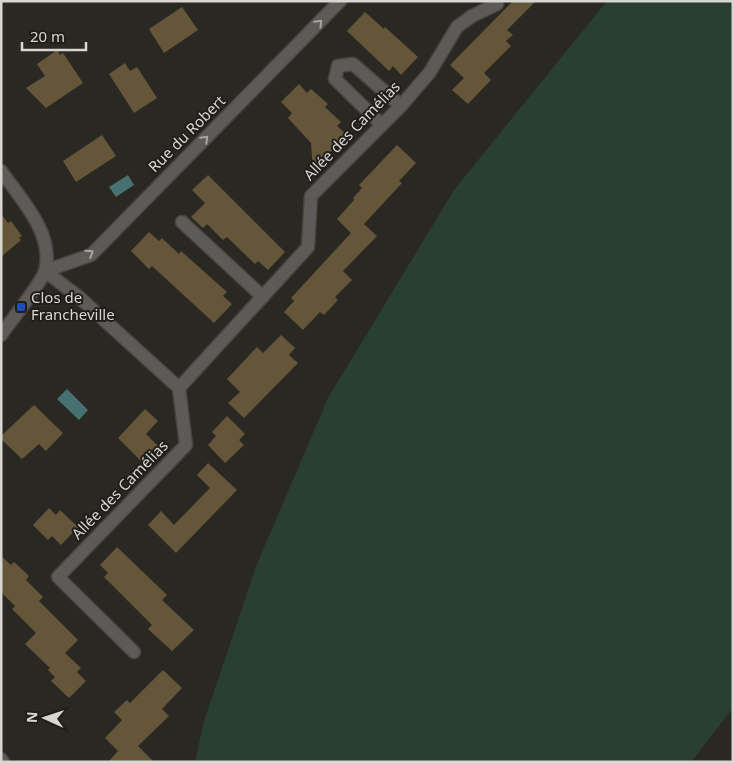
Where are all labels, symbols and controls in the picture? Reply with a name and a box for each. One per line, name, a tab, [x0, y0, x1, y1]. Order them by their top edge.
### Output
scale bar	[22, 20, 86, 52]
one-way arrow	[314, 20, 323, 29]
text: 20 m	[30, 26, 65, 46]
street label: Allée des Camélias	[299, 76, 404, 184]
street label: Rue du Robert	[143, 90, 230, 176]
one-way arrow	[199, 136, 208, 145]
one-way arrow	[85, 250, 94, 260]
place label: Clos de Francheville	[31, 287, 115, 324]
marker: Clos de Francheville	[15, 301, 27, 313]
street label: Allée des Camélias	[67, 435, 172, 543]
north arrow	[20, 693, 70, 743]
text: N	[22, 711, 41, 723]

